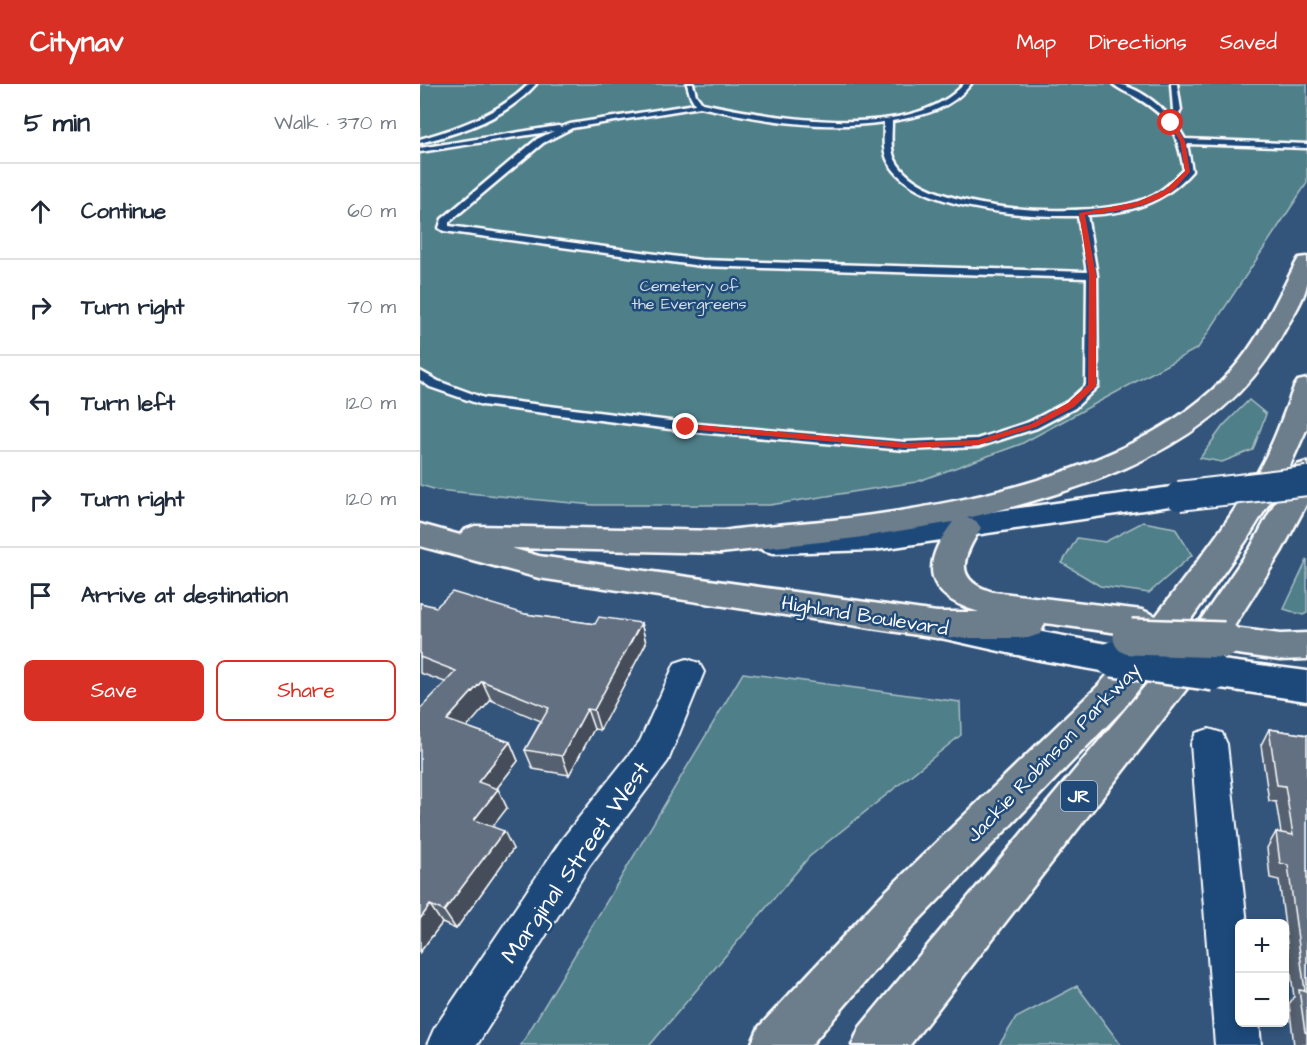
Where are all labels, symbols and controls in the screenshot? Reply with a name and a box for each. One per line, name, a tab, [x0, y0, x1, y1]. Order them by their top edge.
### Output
text: Citynav	[30, 23, 124, 62]
text: Map	[1016, 28, 1056, 57]
text: Directions	[1089, 28, 1187, 57]
text: Saved	[1220, 28, 1277, 57]
text: 5 min	[24, 105, 90, 141]
text: Walk · 370 m	[274, 109, 396, 137]
route start	[1157, 109, 1183, 135]
icon: ahead	[24, 195, 57, 228]
text: Continue	[81, 196, 166, 227]
text: 60 m	[347, 197, 396, 225]
park label: Cemetery of the Evergreens	[631, 275, 747, 316]
icon: right	[24, 291, 57, 324]
text: Turn right	[81, 292, 184, 323]
text: 70 m	[348, 293, 396, 321]
icon: left	[24, 387, 57, 420]
text: Turn left	[81, 388, 175, 419]
text: 120 m	[346, 389, 396, 417]
route end	[672, 413, 698, 439]
icon: right	[24, 483, 57, 516]
text: Turn right	[81, 484, 184, 515]
text: 120 m	[346, 485, 396, 513]
icon: arrive	[24, 579, 57, 612]
text: Arrive at destination	[81, 580, 288, 611]
street label: Highland Boulevard	[779, 589, 950, 644]
street label: Jackie Robinson Parkway	[960, 657, 1148, 850]
button: Save	[24, 660, 204, 721]
button: Share	[216, 660, 396, 721]
street label: Marginal Street West	[493, 754, 660, 971]
road number: JR	[1061, 781, 1097, 811]
map controls	[1235, 919, 1289, 1027]
button: +	[1235, 919, 1289, 973]
button: −	[1235, 973, 1289, 1027]

